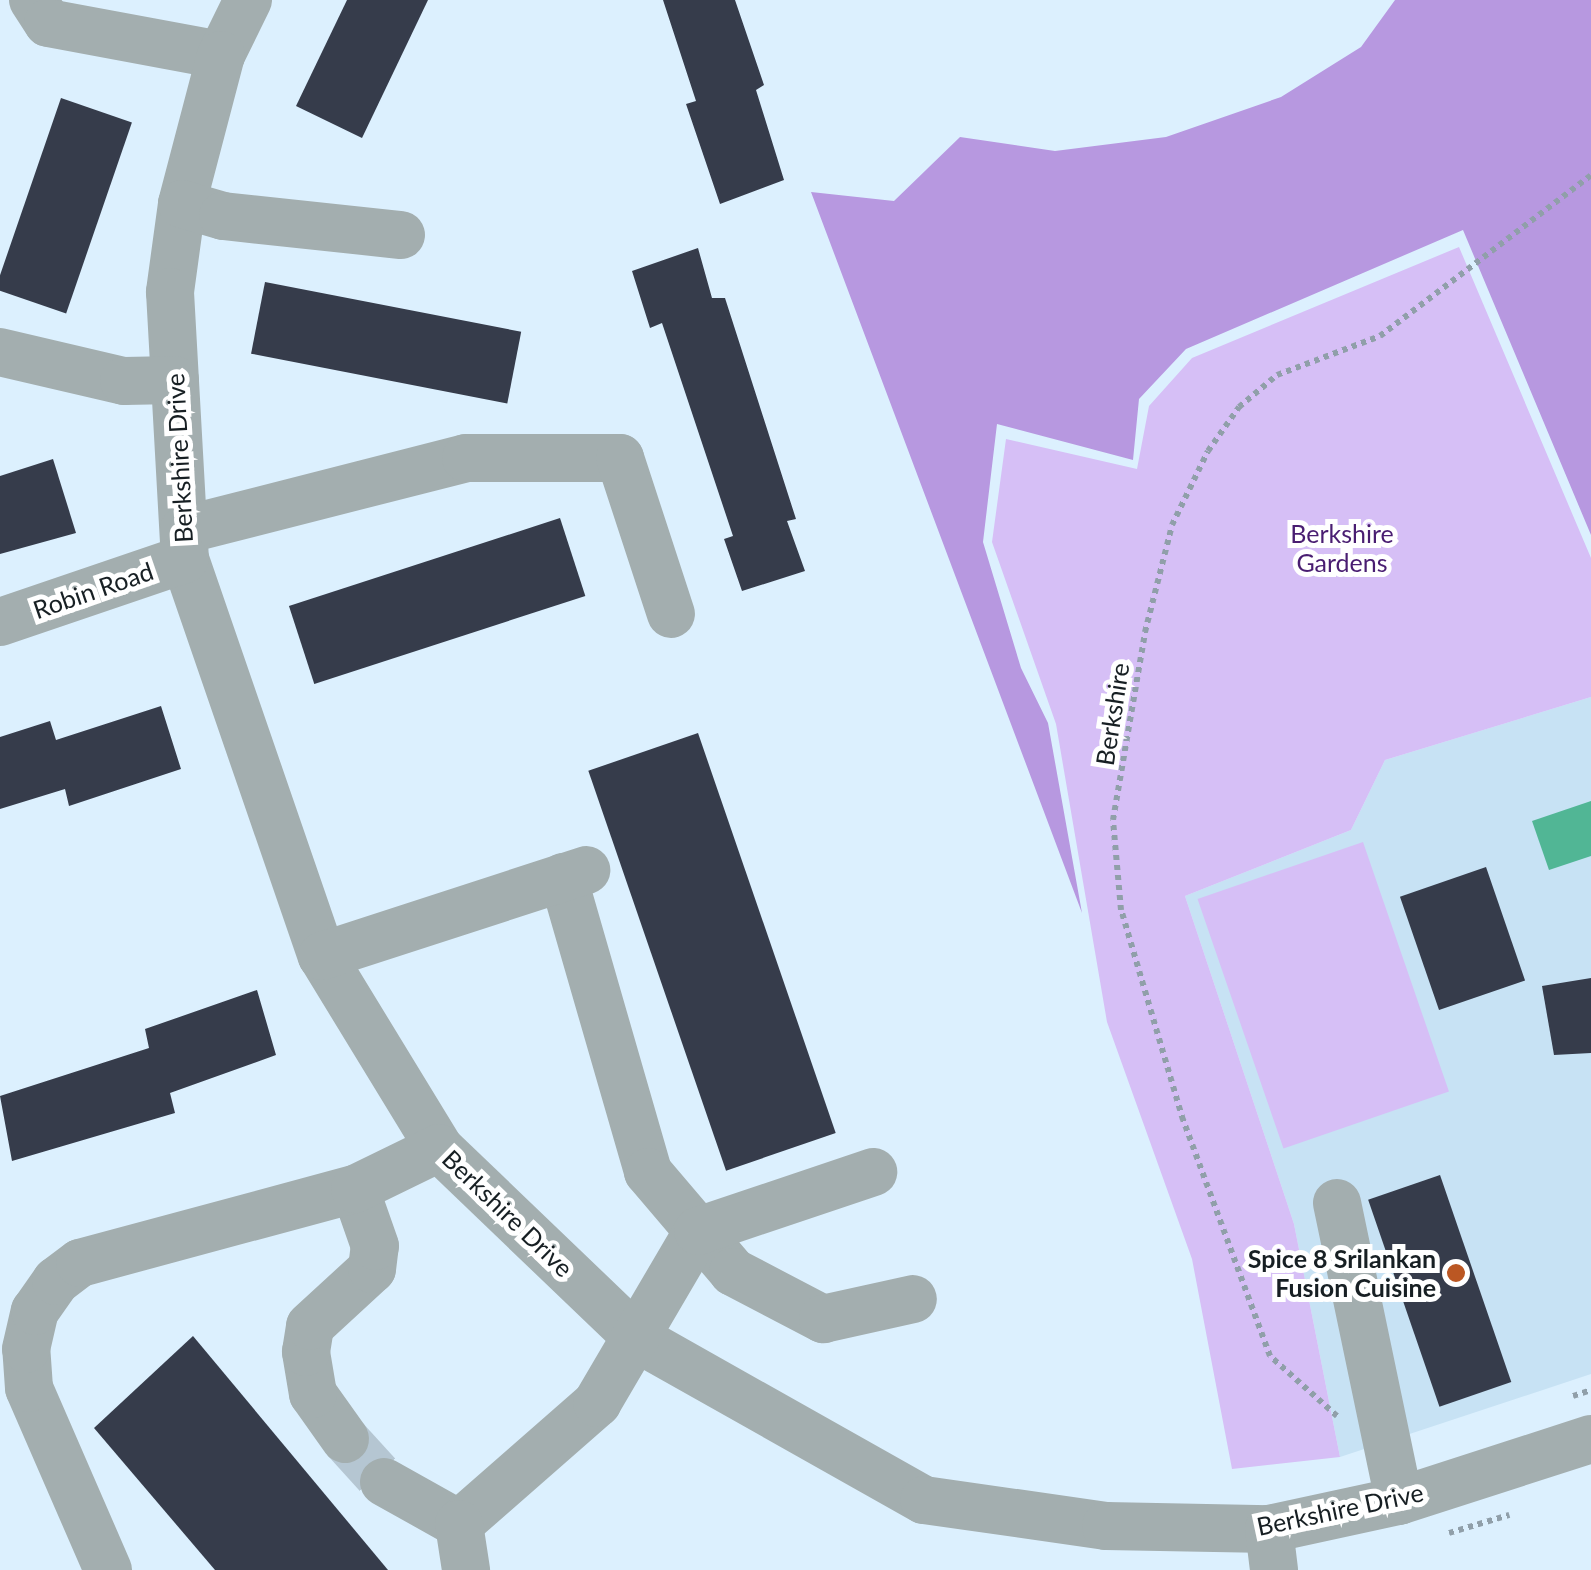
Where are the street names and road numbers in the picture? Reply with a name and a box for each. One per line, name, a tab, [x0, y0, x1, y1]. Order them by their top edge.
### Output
street label: Berkshire Drive	[160, 373, 198, 543]
street label: Robin Road	[29, 555, 157, 625]
street label: Berkshire	[1089, 661, 1135, 767]
street label: Berkshire Drive	[437, 1143, 579, 1283]
street label: Berkshire Drive	[1254, 1477, 1426, 1541]

